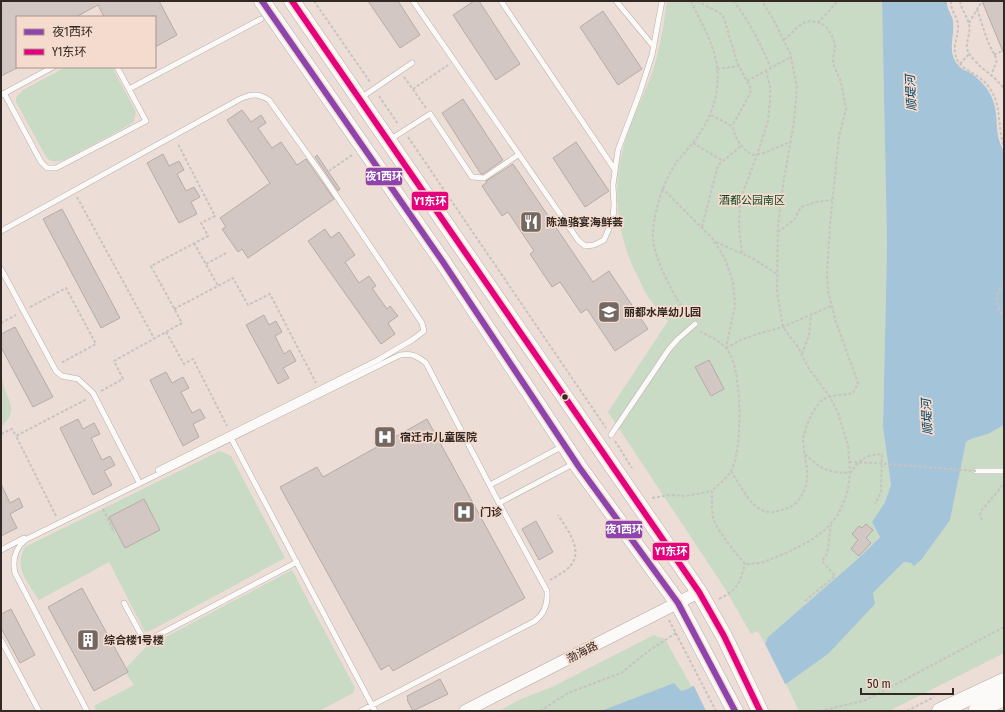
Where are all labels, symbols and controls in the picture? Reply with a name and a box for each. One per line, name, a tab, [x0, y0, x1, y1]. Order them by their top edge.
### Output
legend	[16, 16, 156, 68]
text: 夜1西环	[52, 25, 93, 39]
text: Y1东环	[52, 45, 86, 59]
water label: 顺堤河	[903, 73, 919, 111]
line badge: 夜1西环	[365, 167, 403, 186]
text: 夜1西环	[365, 170, 404, 183]
line badge: Y1东环	[411, 191, 449, 211]
park label: 酒都公园南区	[719, 194, 785, 207]
text: Y1东环	[413, 195, 447, 208]
restaurant icon: 陈渔骆宴海鲜荟	[518, 209, 544, 235]
place label: 陈渔骆宴海鲜荟	[546, 216, 623, 229]
school or university icon: 丽都水岸幼儿园	[596, 299, 622, 325]
place label: 丽都水岸幼儿园	[624, 306, 701, 319]
unlabelled marker	[560, 392, 570, 402]
water label: 顺堤河	[919, 397, 935, 435]
hospital icon: 宿迁市儿童医院	[372, 424, 398, 450]
place label: 宿迁市儿童医院	[400, 431, 477, 444]
hospital icon: 门诊	[451, 499, 477, 525]
place label: 门诊	[480, 506, 503, 519]
line badge: 夜1西环	[605, 520, 643, 539]
text: 夜1西环	[605, 523, 644, 536]
line badge: Y1东环	[652, 542, 690, 561]
text: Y1东环	[654, 545, 688, 558]
building icon: 综合楼1号楼	[75, 627, 101, 653]
place label: 综合楼1号楼	[104, 634, 164, 647]
street label: 渤海路	[565, 639, 600, 666]
scale bar	[861, 670, 953, 696]
text: 50 m	[867, 677, 891, 691]

